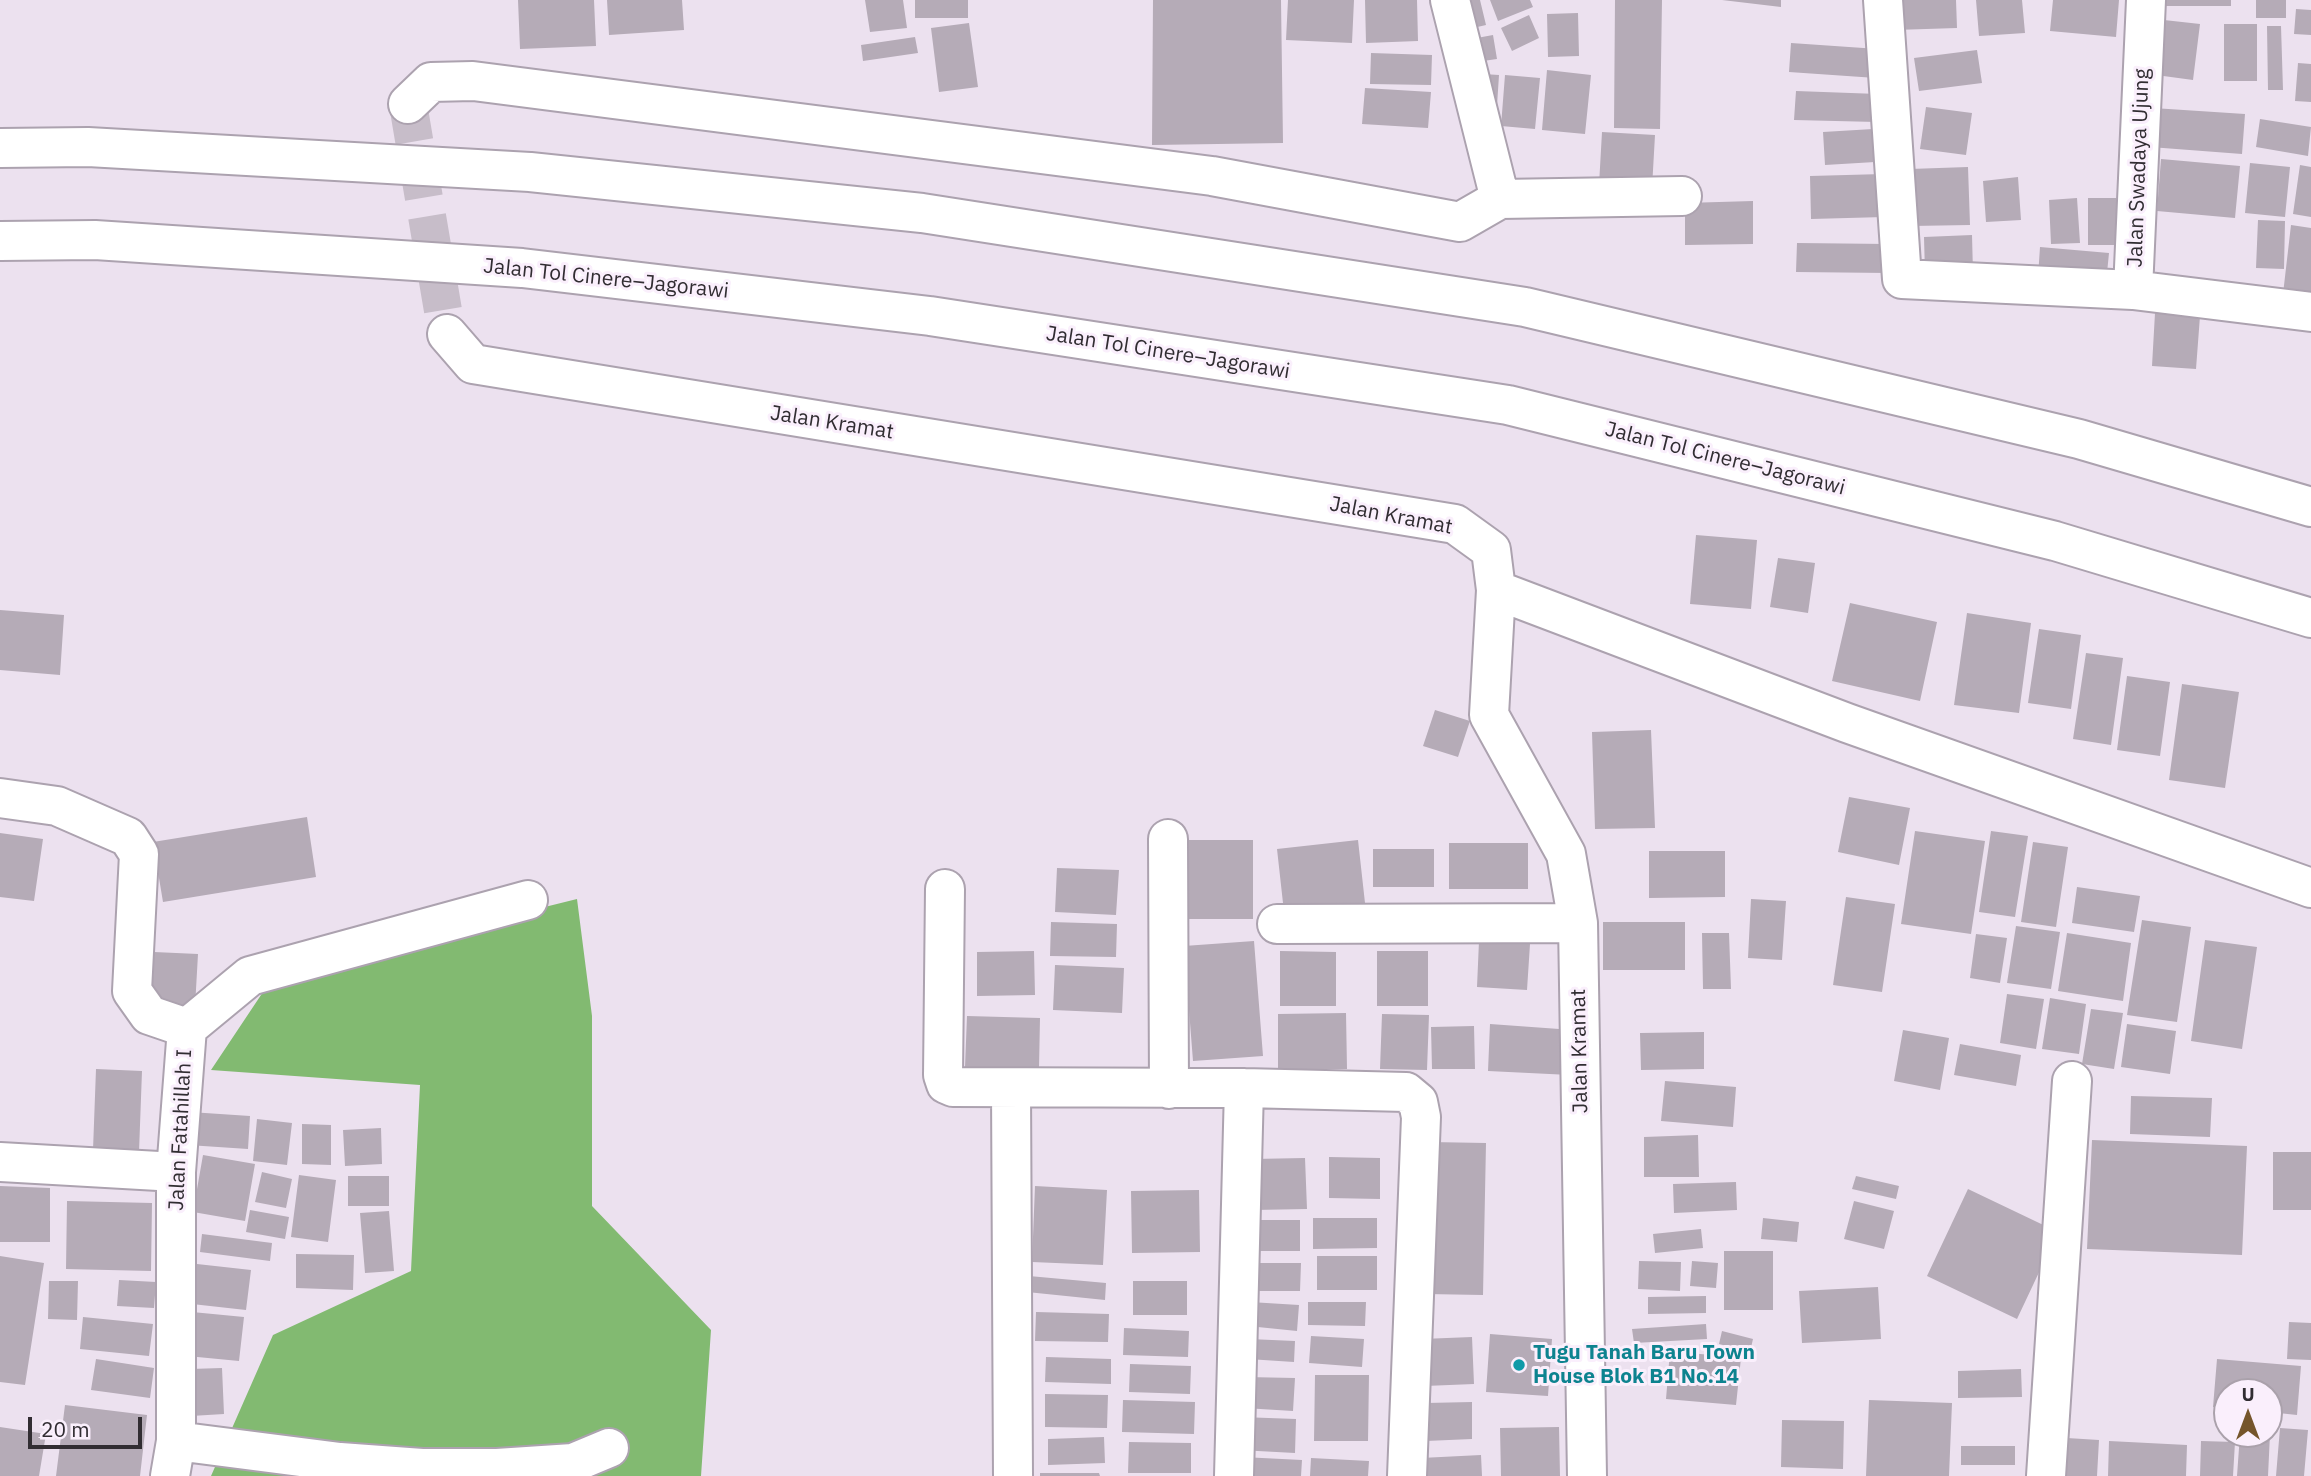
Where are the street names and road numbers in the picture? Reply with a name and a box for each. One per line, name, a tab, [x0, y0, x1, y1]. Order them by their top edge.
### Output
street label: Jalan Swadaya Ujung	[2123, 68, 2155, 268]
street label: Jalan Tol Cinere–Jagorawi	[482, 254, 730, 304]
street label: Jalan Tol Cinere–Jagorawi	[1044, 321, 1292, 385]
street label: Jalan Kramat	[768, 401, 896, 445]
street label: Jalan Tol Cinere–Jagorawi	[1602, 417, 1848, 501]
street label: Jalan Kramat	[1327, 492, 1455, 540]
street label: Jalan Kramat	[1566, 988, 1594, 1114]
street label: Jalan Fatahillah I	[164, 1049, 198, 1211]

